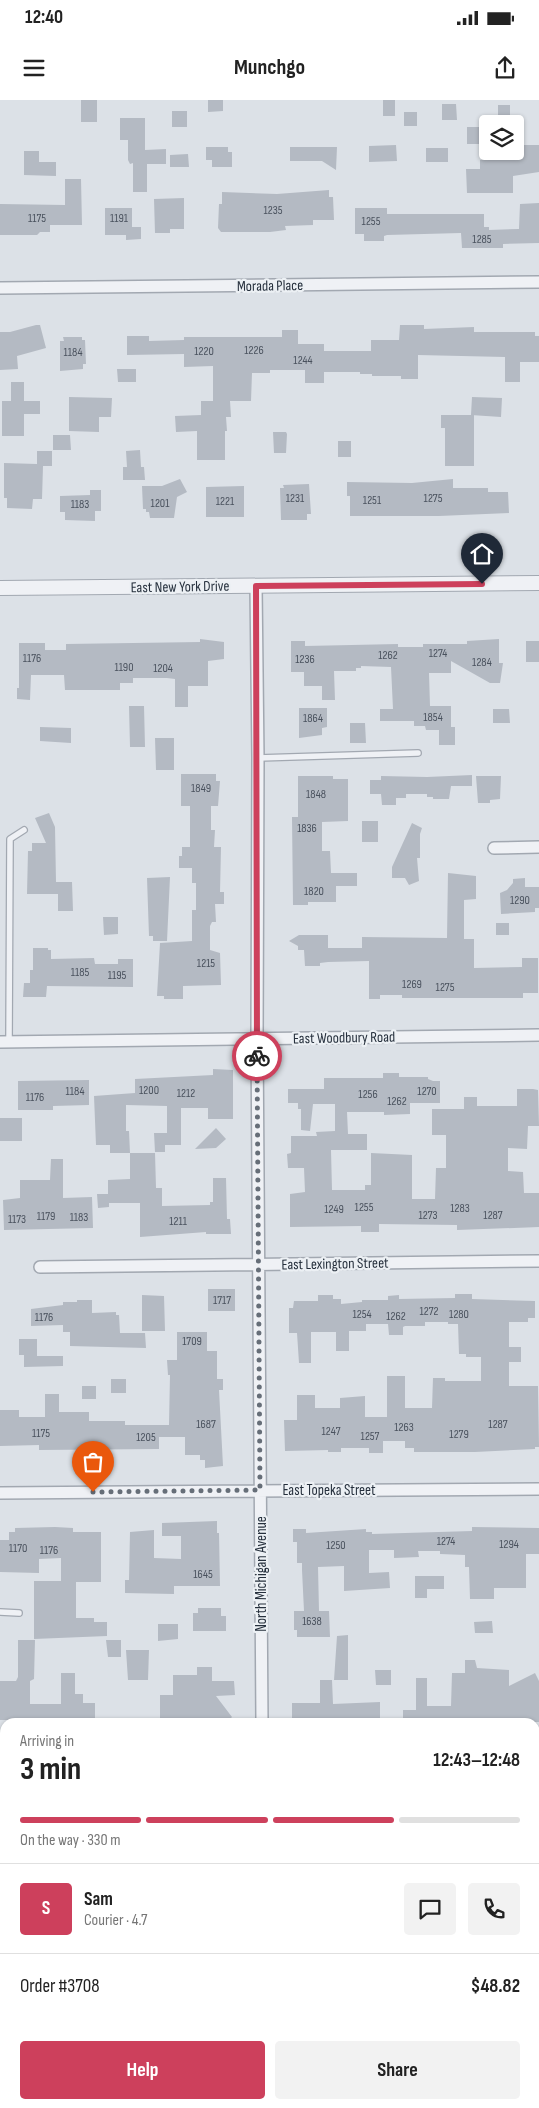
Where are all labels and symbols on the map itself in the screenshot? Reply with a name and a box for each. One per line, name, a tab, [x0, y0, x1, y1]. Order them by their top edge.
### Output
house number: 1235	[263, 203, 283, 218]
house number: 1175	[28, 211, 46, 226]
house number: 1191	[110, 211, 129, 226]
house number: 1255	[362, 214, 381, 229]
house number: 1285	[472, 232, 492, 247]
street label: Morada Place	[237, 276, 303, 296]
house number: 1226	[244, 343, 264, 358]
house number: 1220	[194, 344, 214, 359]
house number: 1184	[64, 345, 82, 360]
house number: 1244	[293, 353, 313, 368]
house number: 1231	[286, 491, 305, 506]
house number: 1275	[424, 491, 443, 506]
house number: 1251	[363, 493, 382, 508]
house number: 1221	[216, 494, 235, 509]
house number: 1201	[151, 496, 170, 511]
house number: 1183	[71, 497, 89, 512]
pin	[461, 533, 503, 584]
street label: East New York Drive	[130, 577, 230, 597]
house number: 1274	[429, 646, 447, 661]
house number: 1262	[378, 648, 398, 663]
house number: 1176	[23, 651, 41, 666]
house number: 1236	[295, 652, 315, 667]
house number: 1284	[472, 655, 492, 670]
house number: 1190	[114, 660, 134, 675]
house number: 1204	[153, 661, 173, 676]
house number: 1854	[423, 710, 443, 725]
house number: 1864	[303, 711, 323, 726]
house number: 1849	[191, 781, 211, 796]
house number: 1848	[306, 787, 326, 802]
house number: 1836	[297, 821, 317, 836]
house number: 1820	[304, 884, 324, 899]
house number: 1290	[510, 893, 530, 908]
house number: 1215	[197, 956, 215, 971]
house number: 1185	[71, 965, 89, 980]
house number: 1195	[108, 968, 126, 983]
house number: 1269	[402, 977, 422, 992]
house number: 1275	[436, 980, 455, 995]
street label: East Woodbury Road	[293, 1028, 395, 1048]
courier	[232, 1031, 282, 1081]
house number: 1200	[139, 1083, 159, 1098]
house number: 1184	[66, 1084, 84, 1099]
house number: 1270	[417, 1084, 437, 1099]
house number: 1212	[177, 1086, 195, 1101]
house number: 1256	[358, 1087, 378, 1102]
house number: 1176	[26, 1090, 44, 1105]
house number: 1262	[387, 1094, 407, 1109]
house number: 1255	[355, 1200, 374, 1215]
house number: 1283	[450, 1201, 470, 1216]
house number: 1249	[324, 1202, 344, 1217]
house number: 1273	[418, 1208, 438, 1223]
house number: 1287	[483, 1208, 503, 1223]
house number: 1179	[37, 1209, 55, 1224]
house number: 1183	[70, 1210, 88, 1225]
house number: 1173	[8, 1212, 26, 1227]
house number: 1211	[169, 1214, 188, 1229]
street label: East Lexington Street	[281, 1254, 389, 1274]
house number: 1717	[213, 1293, 231, 1308]
house number: 1272	[419, 1304, 439, 1319]
house number: 1254	[352, 1307, 372, 1322]
house number: 1280	[449, 1307, 469, 1322]
house number: 1262	[386, 1309, 406, 1324]
house number: 1176	[35, 1310, 53, 1325]
house number: 1709	[182, 1334, 202, 1349]
house number: 1687	[196, 1417, 216, 1432]
house number: 1287	[488, 1417, 508, 1432]
house number: 1263	[394, 1420, 414, 1435]
house number: 1247	[322, 1424, 341, 1439]
house number: 1175	[32, 1426, 50, 1441]
house number: 1279	[449, 1427, 469, 1442]
house number: 1257	[361, 1429, 380, 1444]
house number: 1205	[136, 1430, 156, 1445]
pin	[72, 1441, 114, 1492]
street label: East Topeka Street	[282, 1481, 376, 1500]
street label: North Michigan Avenue	[252, 1516, 271, 1632]
house number: 1274	[437, 1534, 455, 1549]
house number: 1294	[499, 1537, 519, 1552]
house number: 1250	[326, 1538, 346, 1553]
house number: 1170	[9, 1541, 27, 1556]
house number: 1176	[40, 1543, 58, 1558]
house number: 1645	[193, 1567, 213, 1582]
house number: 1638	[302, 1614, 322, 1629]

